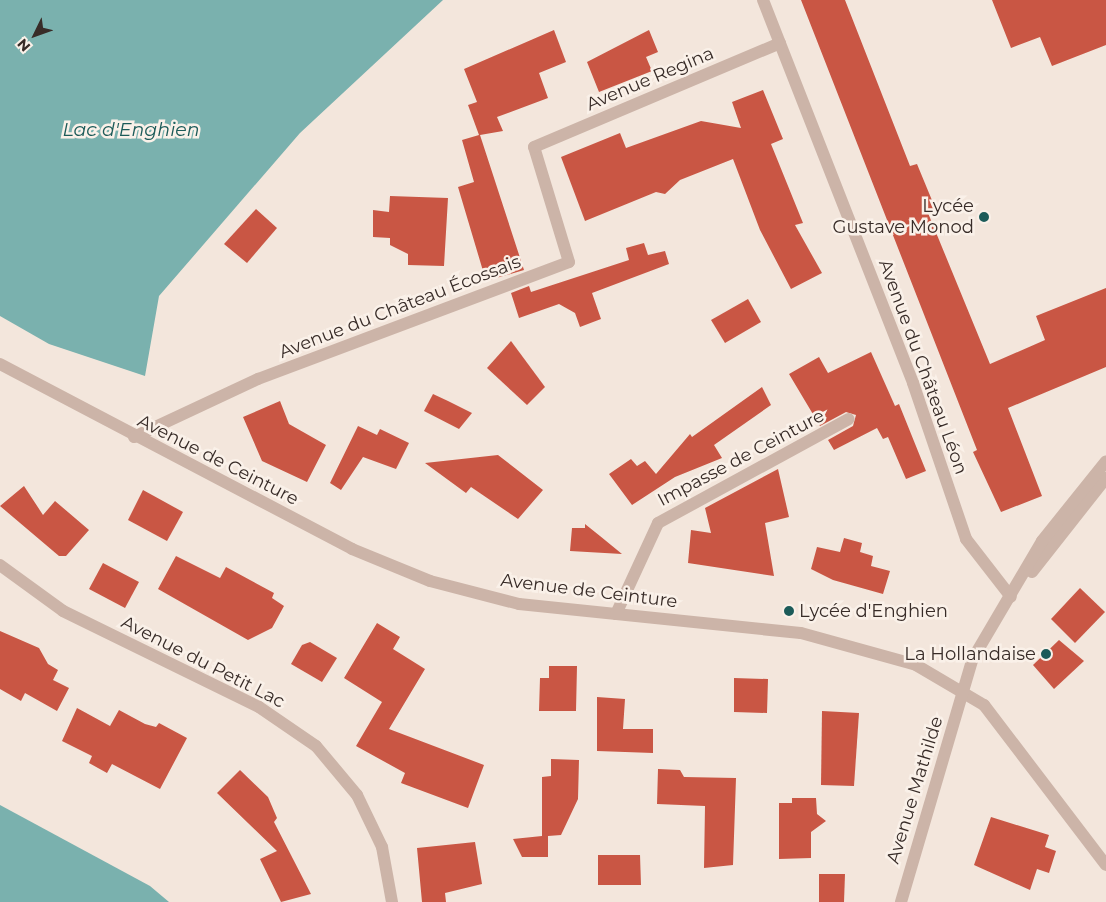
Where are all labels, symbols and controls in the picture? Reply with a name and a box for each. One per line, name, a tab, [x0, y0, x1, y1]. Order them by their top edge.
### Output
north arrow	[10, 10, 60, 60]
text: N	[13, 35, 34, 55]
street label: Avenue Regina	[583, 42, 717, 116]
water label: Lac d'Enghien	[62, 119, 200, 141]
place label: Lycée Gustave Monod	[833, 196, 974, 238]
marker: Lycée Gustave Monod	[978, 211, 990, 223]
street label: Avenue du Château Écossais	[276, 251, 524, 363]
street label: Avenue du Château Léon	[874, 257, 972, 477]
street label: Impasse de Ceinture	[654, 405, 828, 511]
street label: Avenue de Ceinture	[134, 410, 302, 510]
street label: Avenue de Ceinture	[499, 569, 679, 613]
place label: Lycée d'Enghien	[799, 600, 948, 622]
marker: Lycée d'Enghien	[783, 605, 795, 617]
street label: Avenue du Petit Lac	[118, 611, 288, 713]
place label: La Hollandaise	[904, 643, 1036, 665]
marker: La Hollandaise	[1040, 648, 1052, 660]
street label: Avenue Mathilde	[882, 714, 948, 866]

